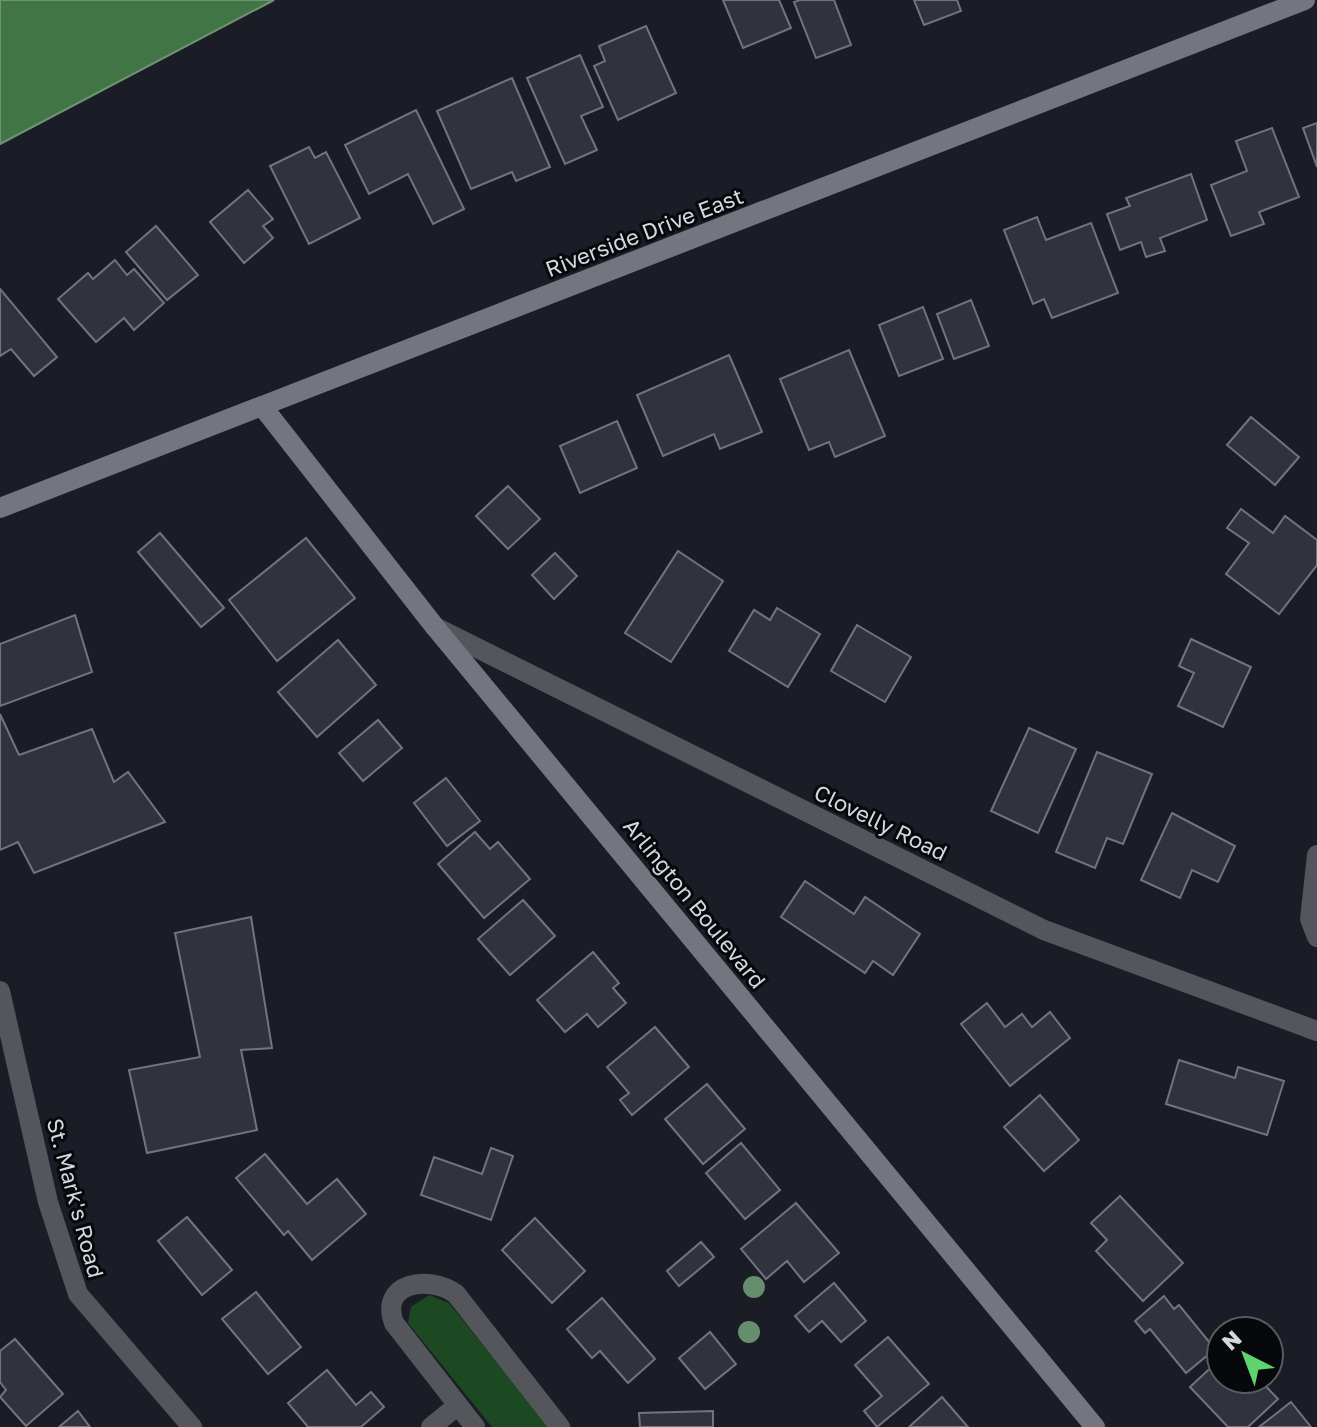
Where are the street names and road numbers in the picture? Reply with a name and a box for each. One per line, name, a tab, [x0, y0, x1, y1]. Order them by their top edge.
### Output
street label: Riverside Drive East	[541, 182, 747, 282]
street label: Clovelly Road	[810, 778, 952, 866]
street label: Arlington Boulevard	[618, 813, 772, 993]
street label: St. Mark's Road	[42, 1115, 110, 1281]

